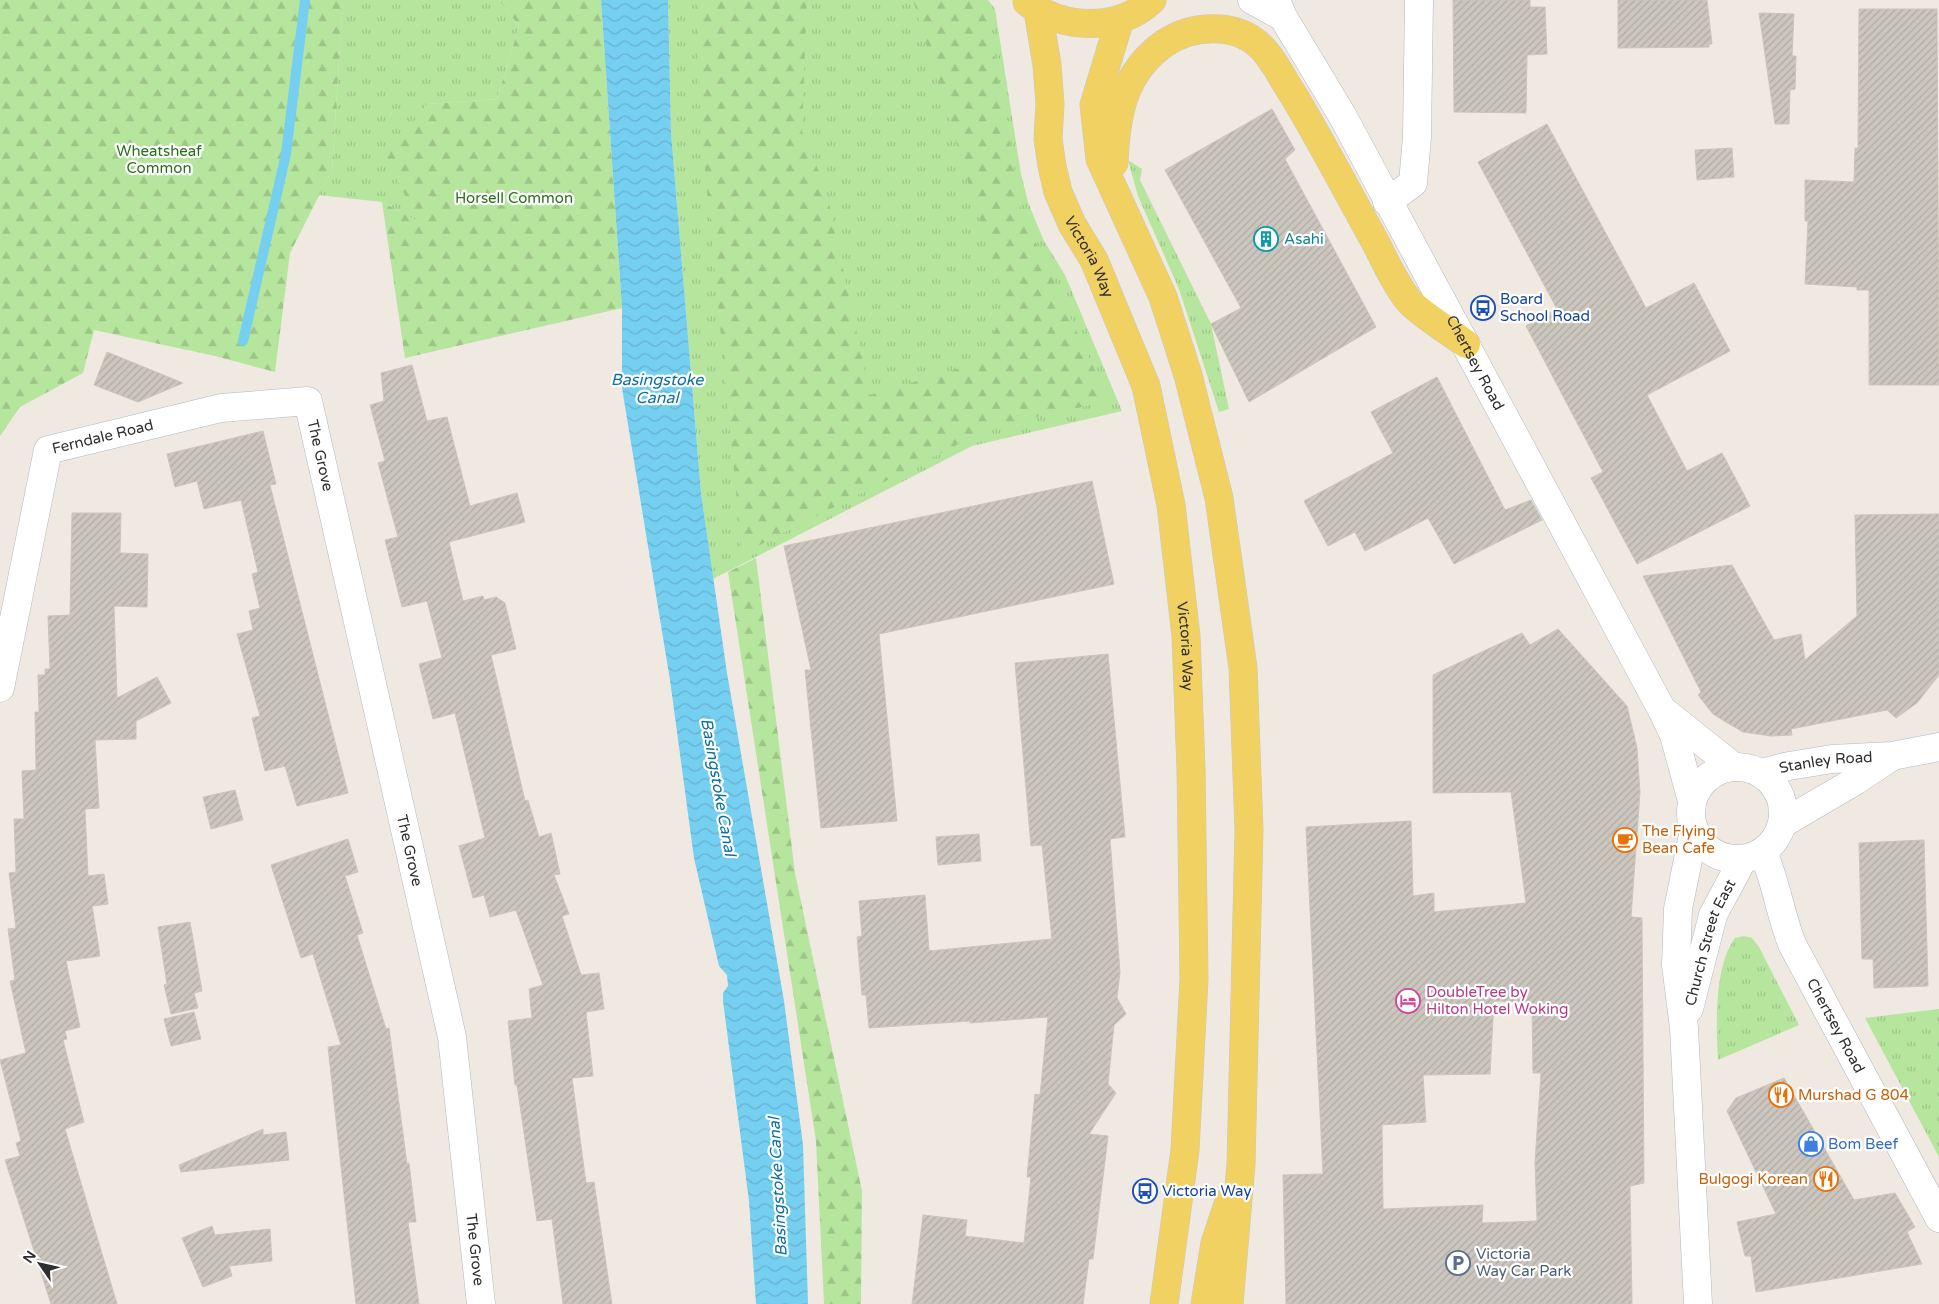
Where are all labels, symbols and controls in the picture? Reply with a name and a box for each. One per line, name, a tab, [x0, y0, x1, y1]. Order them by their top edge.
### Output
park label: Wheatsheaf Common	[116, 142, 202, 177]
park label: Horsell Common	[455, 189, 573, 207]
street label: Victoria Way	[1061, 213, 1117, 300]
building icon: Asahi	[1253, 226, 1279, 252]
place label: Asahi	[1284, 230, 1324, 248]
place label: Board School Road	[1500, 290, 1590, 325]
bus stop icon: Board School Road	[1470, 295, 1496, 321]
street label: Chertsey Road	[1442, 312, 1508, 413]
water label: Basingstoke Canal	[611, 370, 704, 408]
street label: Ferndale Road	[50, 416, 155, 458]
street label: The Grove	[304, 418, 337, 493]
street label: Victoria Way	[1173, 601, 1197, 691]
water label: Basingstoke Canal	[696, 717, 740, 860]
street label: Stanley Road	[1777, 748, 1873, 777]
street label: The Grove	[393, 813, 427, 888]
place label: The Flying Bean Cafe	[1642, 822, 1716, 857]
cafe icon: The Flying Bean Cafe	[1612, 827, 1638, 853]
street label: Church Street East	[1681, 876, 1740, 1008]
street label: Chertsey Road	[1803, 975, 1868, 1076]
place label: DoubleTree by Hilton Hotel Woking	[1426, 983, 1568, 1018]
hotel icon: DoubleTree by Hilton Hotel Woking	[1395, 988, 1421, 1014]
restaurant icon: Murshad G 804	[1768, 1082, 1794, 1108]
place label: Murshad G 804	[1798, 1086, 1909, 1104]
water label: Basingstoke Canal	[764, 1115, 792, 1257]
shop icon: Bom Beef	[1798, 1131, 1824, 1157]
place label: Bom Beef	[1828, 1135, 1898, 1153]
restaurant icon: Bulgogi Korean	[1813, 1166, 1839, 1192]
place label: Bulgogi Korean	[1698, 1170, 1808, 1188]
bus stop icon: Victoria Way	[1132, 1178, 1158, 1204]
place label: Victoria Way	[1162, 1182, 1251, 1200]
street label: The Grove	[462, 1212, 488, 1287]
north arrow	[15, 1239, 65, 1289]
place label: Victoria Way Car Park	[1476, 1245, 1571, 1280]
text: N	[19, 1248, 40, 1266]
parking icon: Victoria Way Car Park	[1445, 1250, 1471, 1276]

